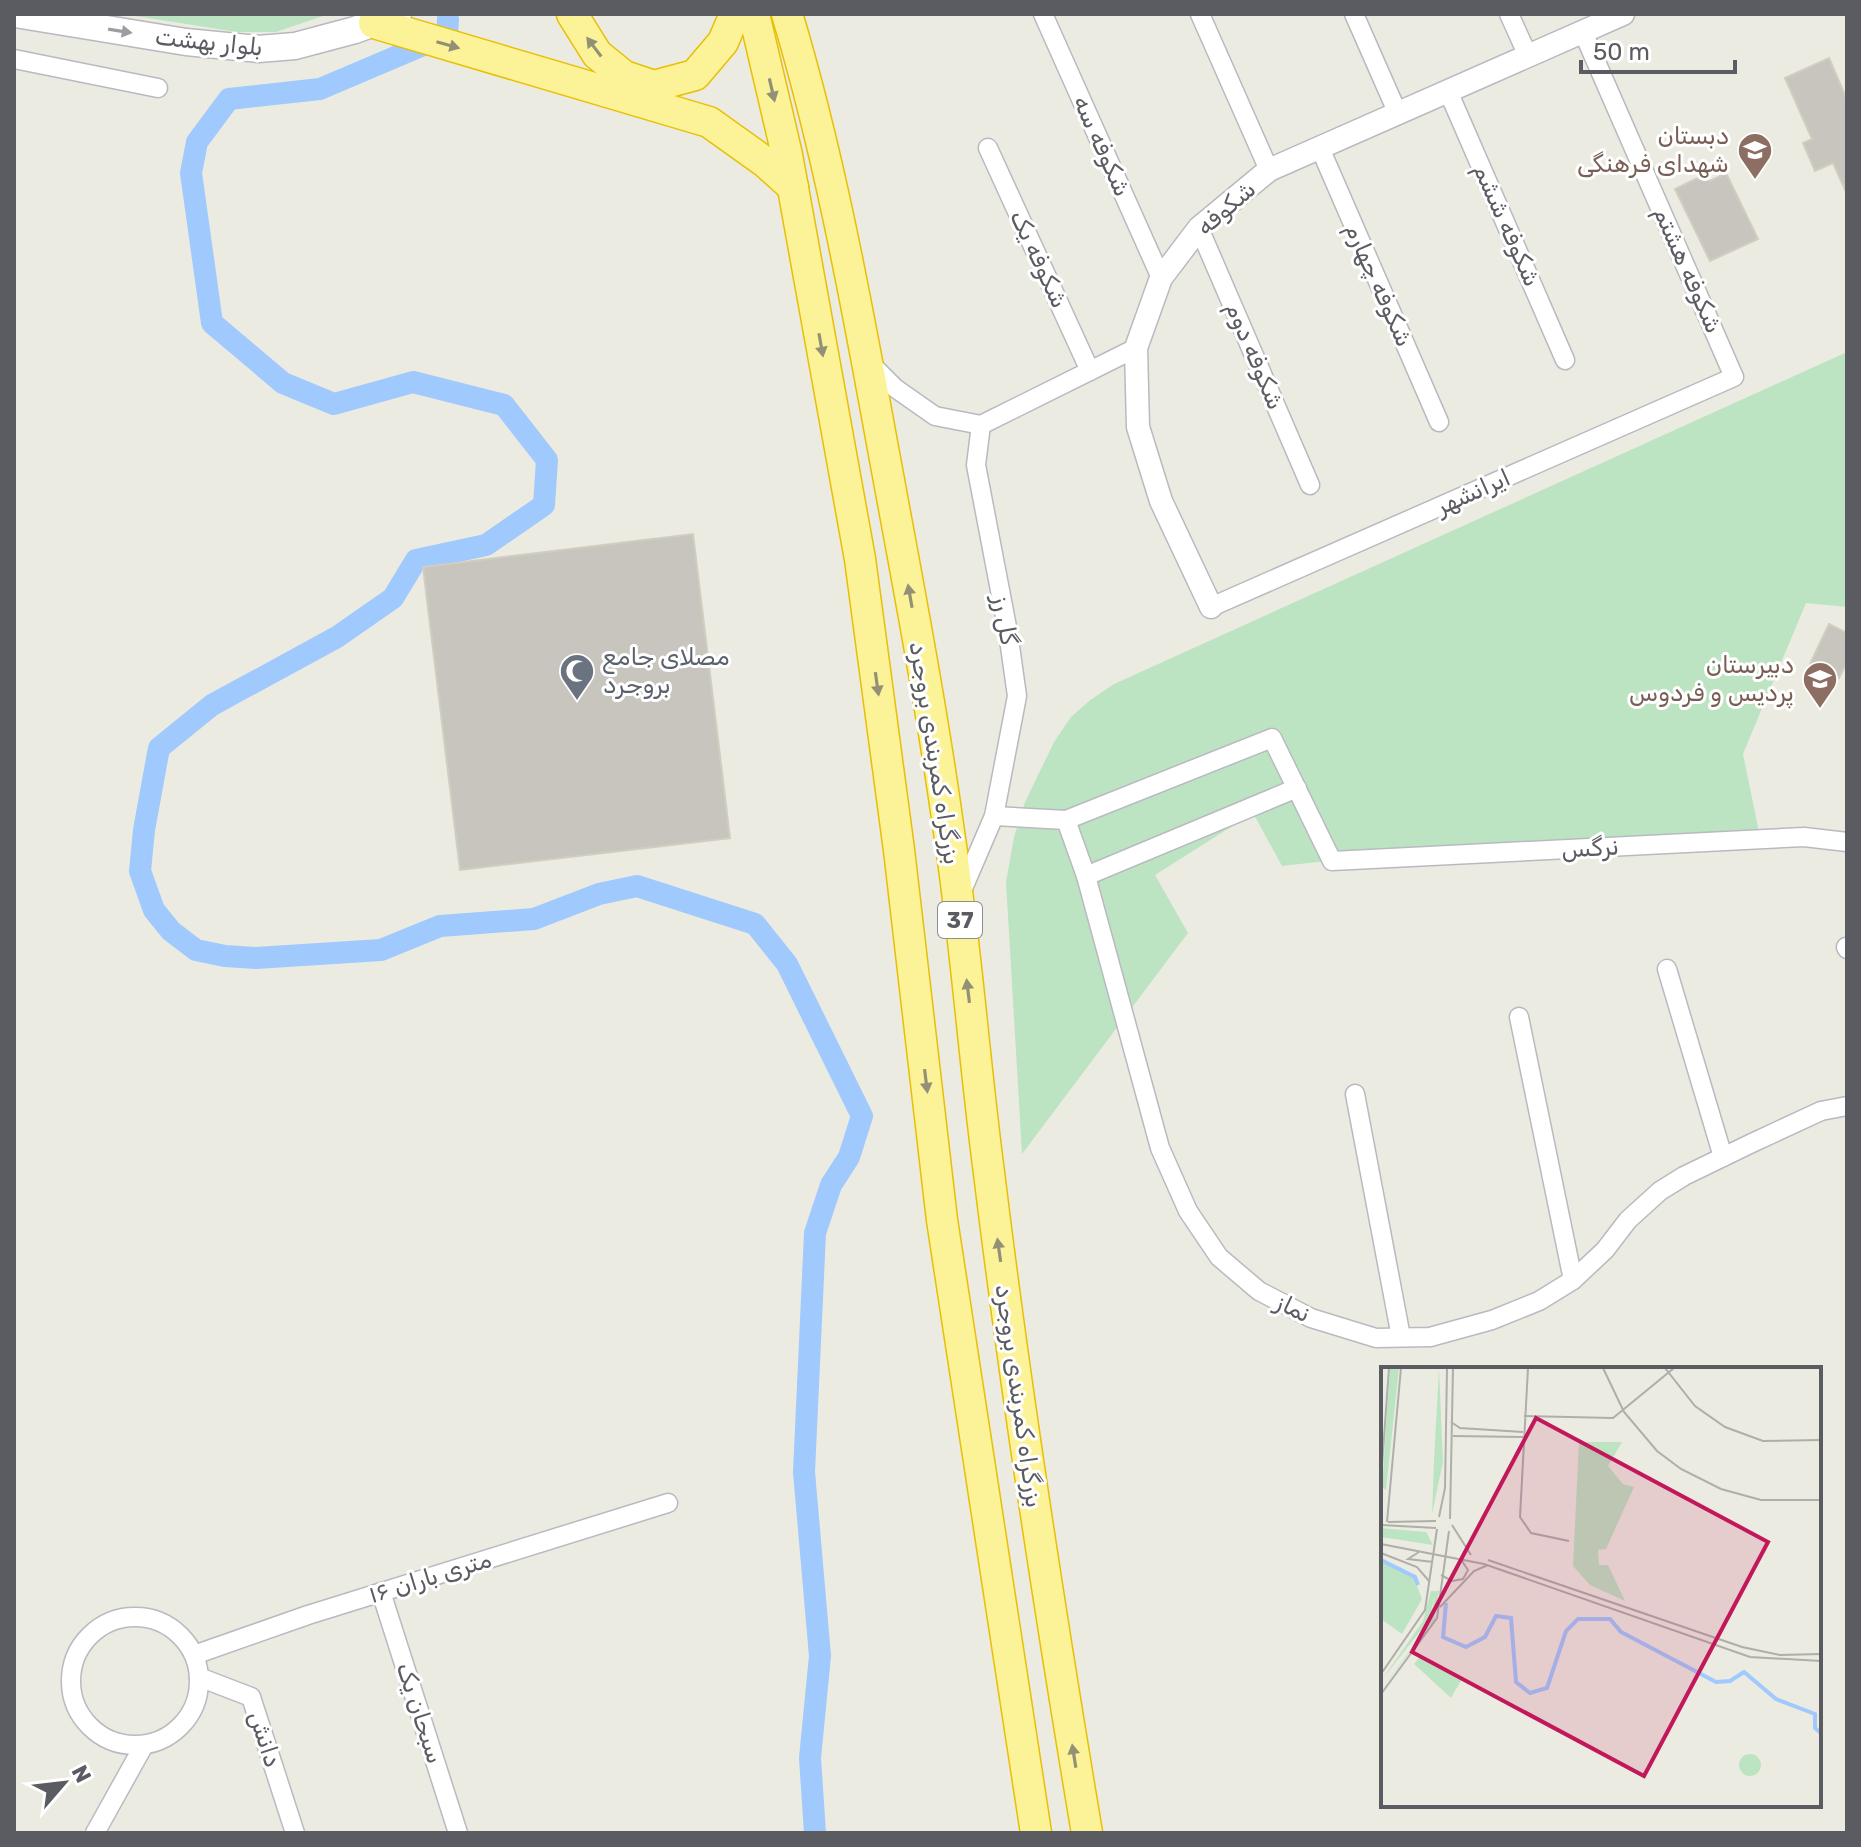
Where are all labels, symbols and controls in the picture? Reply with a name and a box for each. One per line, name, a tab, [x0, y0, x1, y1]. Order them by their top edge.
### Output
street label: بلوار بهشت	[154, 22, 264, 62]
scale bar	[1581, 24, 1735, 74]
one-way arrow	[108, 26, 133, 38]
one-way arrow	[586, 37, 602, 57]
text: 50 m	[1593, 38, 1650, 66]
one-way arrow	[437, 39, 461, 52]
one-way arrow	[766, 77, 779, 102]
street label: شکوفه سه	[1067, 91, 1137, 201]
place label: دبستان شهدای فرهنگی	[1577, 122, 1729, 178]
school or university icon: دبستان شهدای فرهنگی	[1736, 131, 1774, 181]
street label: شکوفه ششم	[1467, 159, 1546, 291]
street label: شکوفه	[1191, 175, 1261, 241]
street label: شکوفه هشتم	[1647, 203, 1728, 338]
street label: شکوفه یک	[1004, 206, 1074, 312]
street label: شکوفه چهارم	[1338, 219, 1419, 352]
street label: شکوفه دوم	[1218, 298, 1290, 415]
one-way arrow	[816, 333, 828, 358]
street label: ایرانشهر	[1430, 463, 1515, 522]
one-way arrow	[903, 583, 915, 608]
street label: گل رز	[987, 591, 1023, 647]
street label: بزرگراه کمربندی بروجرد	[904, 640, 966, 866]
place label: مصلای جامع بروجرد	[603, 643, 730, 699]
place label: دبیرستان پردیس و فردوس	[1629, 651, 1794, 709]
mosque icon: مصلای جامع بروجرد	[558, 652, 596, 702]
school or university icon: دبیرستان پردیس و فردوس	[1801, 660, 1839, 710]
one-way arrow	[871, 672, 884, 697]
street label: نرگس	[1561, 833, 1619, 863]
road number: 37	[938, 902, 982, 938]
one-way arrow	[961, 979, 974, 1004]
one-way arrow	[919, 1069, 932, 1094]
one-way arrow	[992, 1237, 1005, 1262]
street label: بزرگراه کمربندی بروجرد	[989, 1282, 1049, 1510]
street label: نماز	[1269, 1287, 1315, 1328]
inset map	[1381, 1367, 1821, 1807]
street label: ۱۶ متری باران	[365, 1545, 495, 1609]
street label: سبحان یک	[391, 1659, 449, 1767]
street label: دانش	[243, 1707, 287, 1771]
north arrow	[24, 1743, 104, 1823]
one-way arrow	[1067, 1743, 1080, 1768]
text: N	[66, 1761, 97, 1787]

